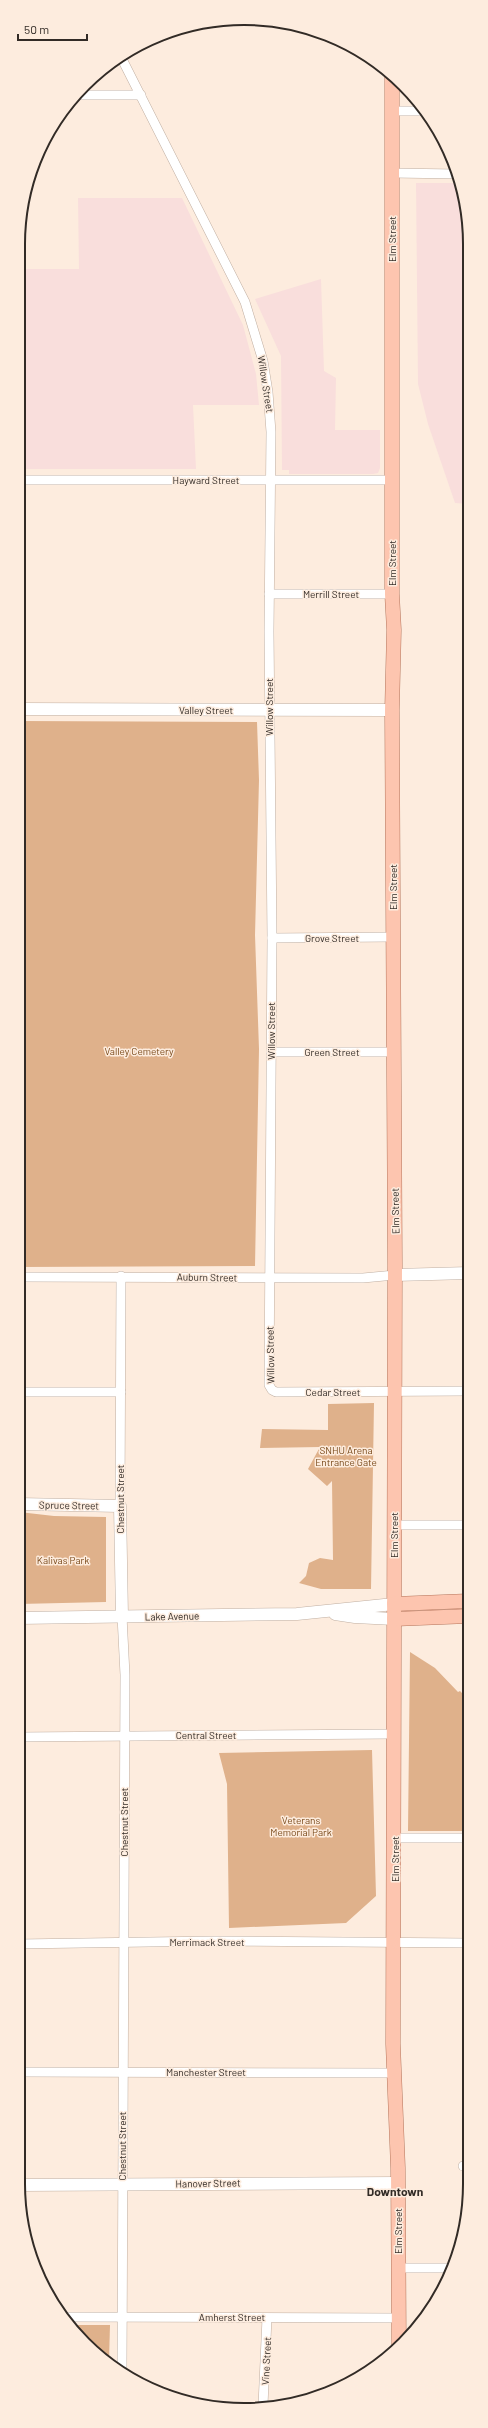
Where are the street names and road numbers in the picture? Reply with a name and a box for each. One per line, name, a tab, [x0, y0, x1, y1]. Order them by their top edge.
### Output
street label: Elm Street	[386, 216, 398, 262]
street label: Willow Street	[256, 355, 276, 414]
street label: Hayward Street	[173, 474, 240, 486]
street label: Elm Street	[386, 540, 398, 586]
street label: Merrill Street	[303, 588, 359, 600]
street label: Willow Street	[263, 678, 275, 736]
street label: Valley Street	[179, 704, 233, 716]
street label: Elm Street	[387, 864, 399, 910]
street label: Grove Street	[305, 932, 359, 944]
street label: Willow Street	[265, 1002, 277, 1060]
street label: Green Street	[304, 1046, 360, 1058]
street label: Elm Street	[389, 1188, 401, 1234]
street label: Auburn Street	[177, 1270, 238, 1284]
street label: Willow Street	[263, 1326, 277, 1384]
street label: Cedar Street	[306, 1386, 361, 1398]
street label: Chestnut Street	[114, 1464, 126, 1533]
street label: Spruce Street	[39, 1498, 100, 1512]
street label: Elm Street	[388, 1512, 400, 1558]
street label: Lake Avenue	[145, 1610, 199, 1622]
street label: Central Street	[176, 1729, 237, 1741]
street label: Chestnut Street	[118, 1787, 130, 1856]
street label: Elm Street	[389, 1836, 401, 1882]
street label: Merrimack Street	[169, 1936, 245, 1948]
street label: Manchester Street	[166, 2066, 246, 2078]
street label: Chestnut Street	[116, 2111, 128, 2180]
street label: Hanover Street	[175, 2176, 241, 2190]
street label: Elm Street	[392, 2208, 404, 2254]
street label: Amherst Street	[199, 2311, 266, 2323]
street label: Vine Street	[259, 2336, 273, 2385]

